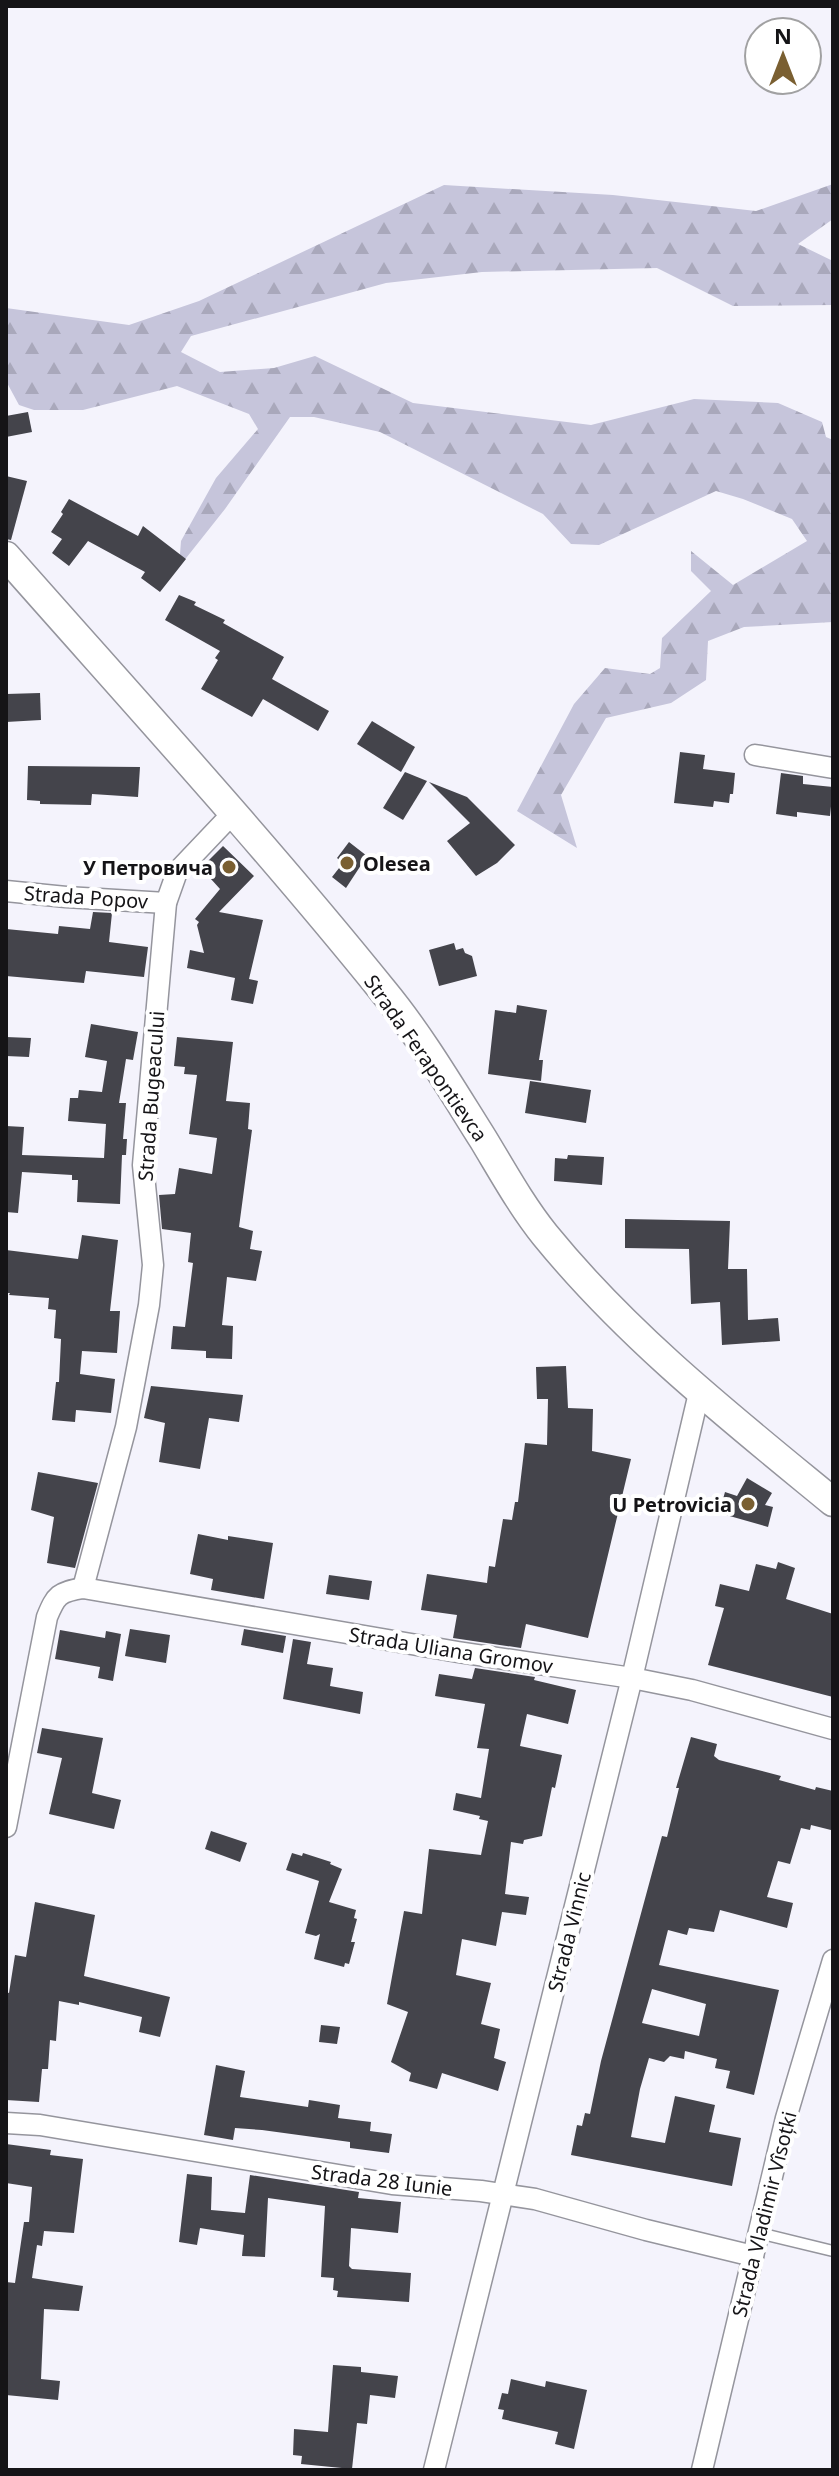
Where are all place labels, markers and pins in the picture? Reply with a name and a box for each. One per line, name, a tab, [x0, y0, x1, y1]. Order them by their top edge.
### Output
place label: Olesea	[363, 850, 431, 877]
place label: У Петровича	[83, 854, 213, 881]
marker: Olesea	[338, 854, 356, 872]
marker: У Петровича	[220, 858, 238, 876]
place label: U Petrovicia	[612, 1491, 732, 1518]
marker: U Petrovicia	[739, 1495, 757, 1513]

